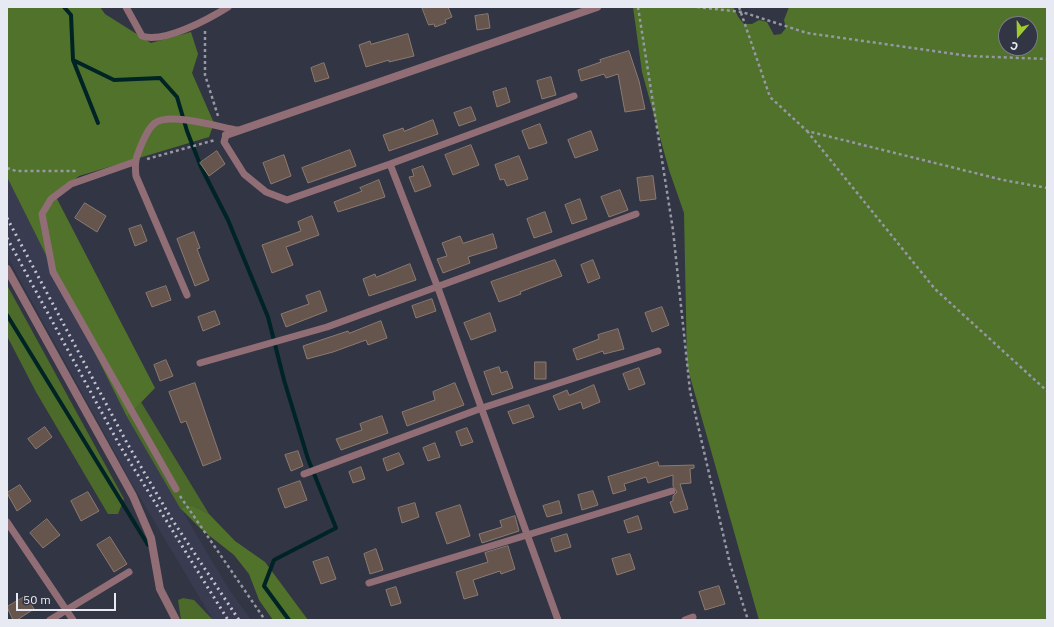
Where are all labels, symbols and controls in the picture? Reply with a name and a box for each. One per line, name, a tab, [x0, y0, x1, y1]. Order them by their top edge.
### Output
north arrow	[998, 16, 1038, 56]
text: С	[1008, 39, 1020, 54]
scale bar	[18, 585, 118, 611]
text: 50 m	[23, 592, 51, 607]

